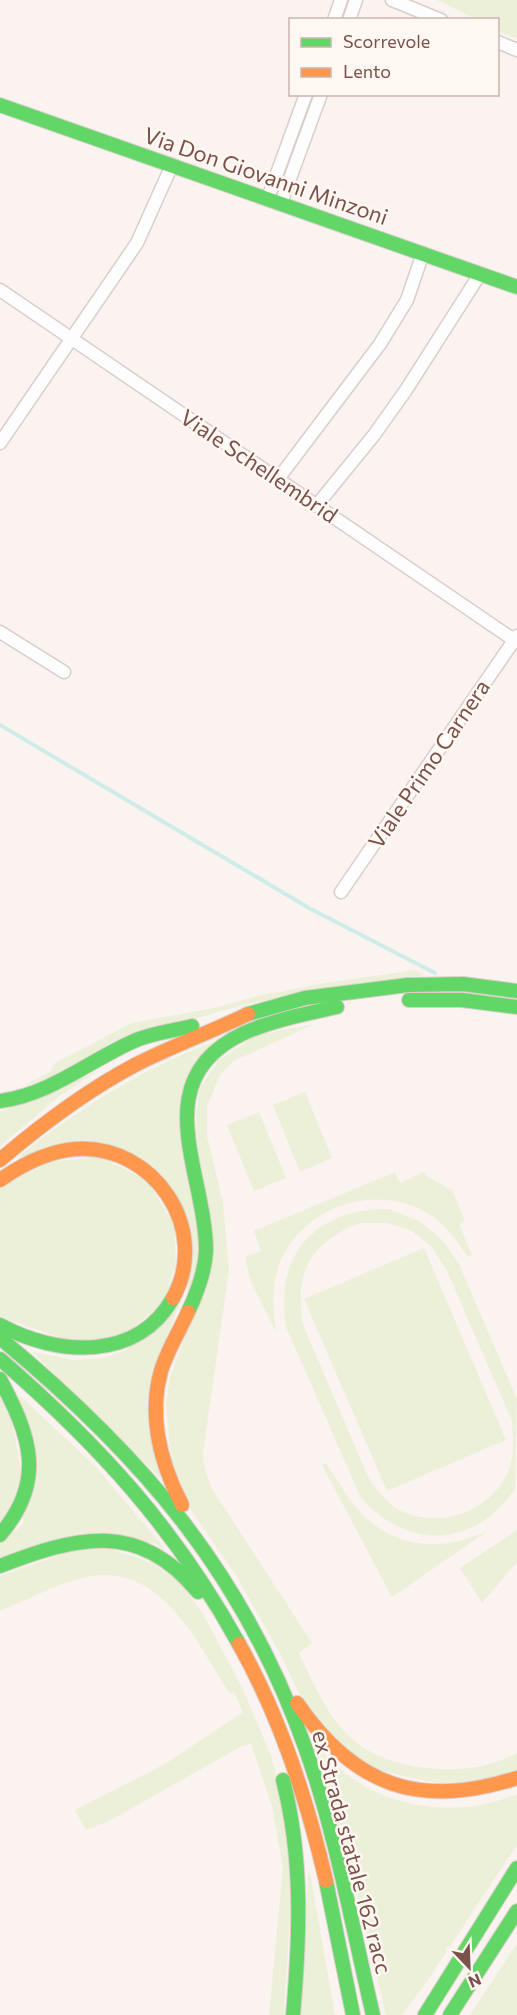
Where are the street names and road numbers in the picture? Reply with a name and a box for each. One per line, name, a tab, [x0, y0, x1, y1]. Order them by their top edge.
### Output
street label: Via Don Giovanni Minzoni	[141, 121, 392, 230]
street label: Viale Schellembrid	[176, 403, 343, 528]
street label: Viale Primo Carnera	[362, 674, 495, 853]
street label: ex Strada statale 162 racc	[307, 1727, 398, 1977]

